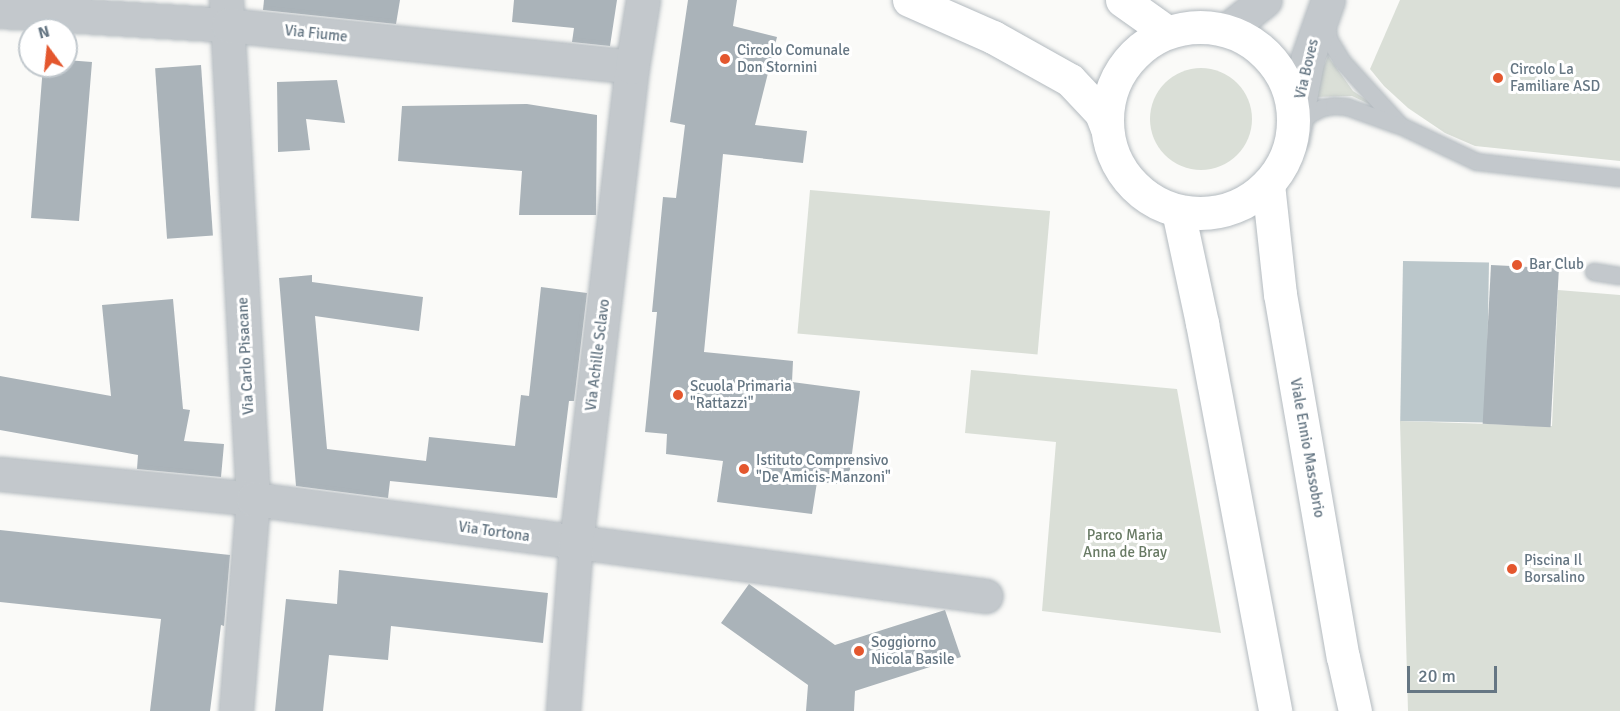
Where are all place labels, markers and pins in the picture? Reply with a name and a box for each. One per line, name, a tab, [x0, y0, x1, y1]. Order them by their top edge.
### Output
place label: Circolo Comunale Don Stornini	[737, 41, 850, 76]
marker: Circolo Comunale Don Stornini	[718, 52, 732, 66]
place label: Circolo La Familiare ASD	[1510, 60, 1600, 95]
marker: Circolo La Familiare ASD	[1491, 71, 1505, 85]
place label: Bar Club	[1529, 256, 1584, 274]
marker: Bar Club	[1510, 258, 1524, 272]
place label: Scuola Primaria "Rattazzi"	[690, 377, 792, 412]
marker: Scuola Primaria "Rattazzi"	[671, 388, 685, 402]
place label: Istituto Comprensivo "De Amicis-Manzoni"	[756, 451, 891, 486]
marker: Istituto Comprensivo "De Amicis-Manzoni"	[737, 462, 751, 476]
place label: Piscina Il Borsalino	[1524, 551, 1585, 586]
marker: Piscina Il Borsalino	[1505, 562, 1519, 576]
place label: Soggiorno Nicola Basile	[871, 633, 954, 668]
marker: Soggiorno Nicola Basile	[852, 644, 866, 658]

